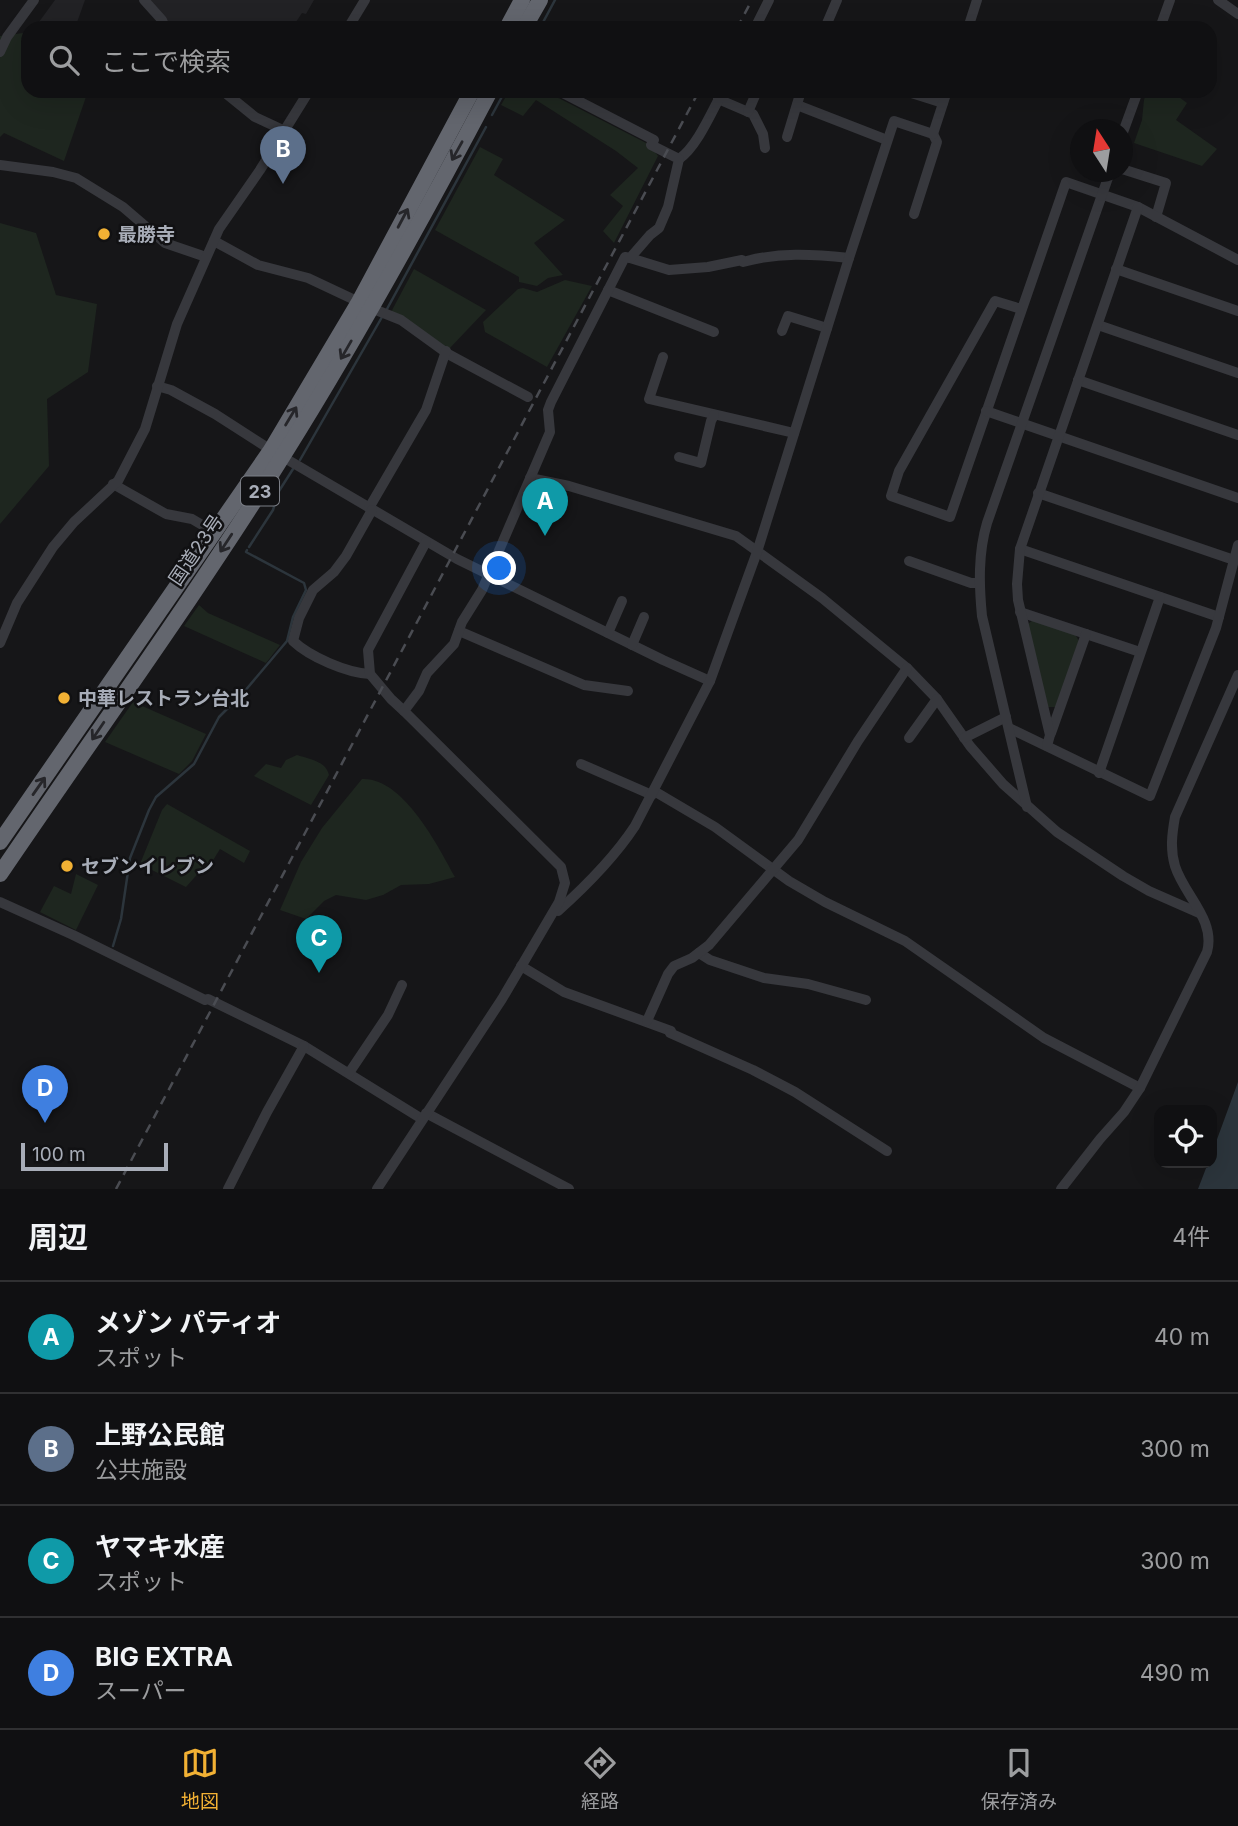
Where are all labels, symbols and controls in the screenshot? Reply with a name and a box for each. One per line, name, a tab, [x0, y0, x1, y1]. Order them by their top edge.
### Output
search box	[21, 21, 1217, 98]
icon: search	[45, 41, 83, 79]
text: ここで検索	[101, 46, 231, 77]
north arrow	[1070, 119, 1133, 182]
pin: B	[260, 126, 306, 184]
one-way arrow	[450, 140, 463, 161]
one-way arrow	[397, 208, 410, 229]
place label: 最勝寺	[118, 223, 175, 246]
marker: 最勝寺	[96, 226, 112, 242]
one-way arrow	[339, 339, 353, 359]
one-way arrow	[285, 406, 299, 426]
road number: 23	[241, 476, 279, 505]
pin: A	[522, 478, 568, 536]
street label: 国道23号	[164, 510, 228, 590]
one-way arrow	[219, 532, 233, 552]
your location	[482, 551, 516, 585]
place label: 中華レストラン台北	[78, 687, 249, 710]
marker: 中華レストラン台北	[56, 690, 72, 706]
one-way arrow	[91, 721, 105, 740]
one-way arrow	[32, 777, 46, 796]
place label: セブンイレブン	[81, 855, 214, 878]
marker: セブンイレブン	[59, 858, 75, 874]
pin: C	[296, 915, 342, 973]
pin: D	[22, 1065, 68, 1123]
map controls	[1154, 1105, 1217, 1168]
button: locate	[1154, 1105, 1217, 1168]
scale bar	[21, 1140, 168, 1172]
text: 100 m	[32, 1143, 86, 1166]
text: 周辺	[28, 1219, 88, 1255]
text: 4件	[1172, 1223, 1210, 1251]
text: メゾン パティオ	[95, 1307, 282, 1338]
text: A	[42, 1323, 60, 1351]
text: 40 m	[1154, 1323, 1210, 1351]
text: スポット	[95, 1344, 187, 1372]
text: 上野公民館	[95, 1419, 225, 1450]
text: B	[43, 1435, 59, 1463]
text: 300 m	[1140, 1435, 1210, 1463]
text: 公共施設	[95, 1456, 187, 1484]
text: ヤマキ水産	[95, 1531, 225, 1562]
text: C	[42, 1547, 60, 1575]
text: 300 m	[1140, 1547, 1210, 1575]
text: スポット	[95, 1568, 187, 1596]
text: BIG EXTRA	[95, 1641, 233, 1672]
text: D	[43, 1659, 59, 1687]
text: 490 m	[1140, 1659, 1210, 1687]
text: スーパー	[95, 1677, 187, 1705]
tab: 地図	[181, 1744, 219, 1813]
tab: 経路	[581, 1744, 619, 1813]
tab: 保存済み	[981, 1744, 1057, 1813]

